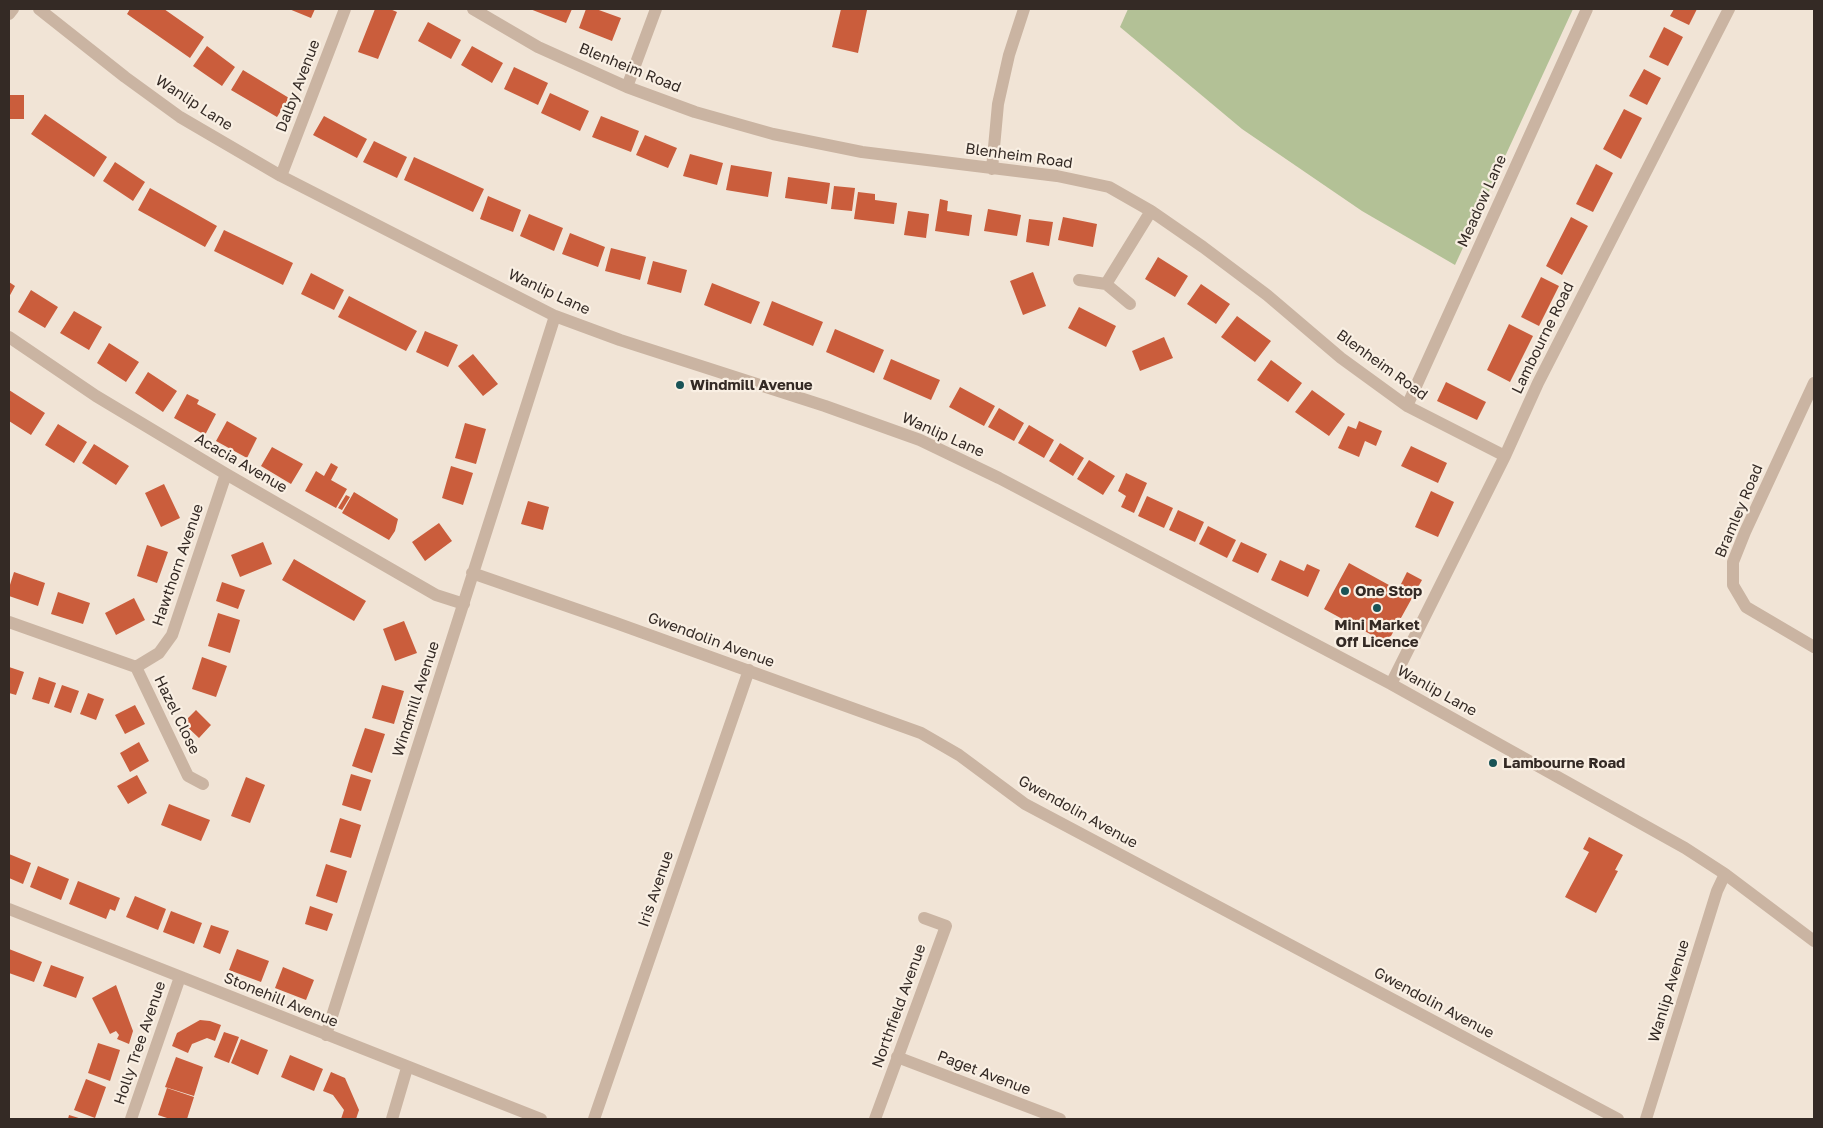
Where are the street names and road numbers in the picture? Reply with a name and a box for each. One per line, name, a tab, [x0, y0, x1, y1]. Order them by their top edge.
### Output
street label: Dalby Avenue	[272, 37, 324, 135]
street label: Blenheim Road	[576, 39, 684, 97]
street label: Wanlip Lane	[152, 71, 236, 135]
street label: Blenheim Road	[964, 140, 1074, 172]
street label: Meadow Lane	[1454, 152, 1510, 250]
street label: Wanlip Lane	[505, 265, 593, 319]
street label: Lambourne Road	[1508, 279, 1578, 397]
street label: Blenheim Road	[1333, 326, 1431, 404]
street label: Wanlip Lane	[899, 409, 987, 461]
street label: Acacia Avenue	[192, 429, 290, 497]
street label: Bramley Road	[1711, 462, 1767, 560]
street label: Hawthorn Avenue	[149, 501, 207, 629]
street label: Gwendolin Avenue	[645, 609, 777, 671]
street label: Windmill Avenue	[389, 639, 443, 759]
street label: Wanlip Lane	[1394, 662, 1480, 720]
street label: Hazel Close	[150, 673, 204, 757]
street label: Gwendolin Avenue	[1015, 772, 1141, 852]
street label: Iris Avenue	[635, 849, 677, 929]
street label: Wanlip Avenue	[1645, 938, 1693, 1044]
street label: Northfield Avenue	[868, 942, 930, 1070]
street label: Gwendolin Avenue	[1371, 964, 1497, 1042]
street label: Stonehill Avenue	[221, 969, 341, 1031]
street label: Holly Tree Avenue	[110, 979, 170, 1107]
street label: Paget Avenue	[935, 1047, 1033, 1099]

